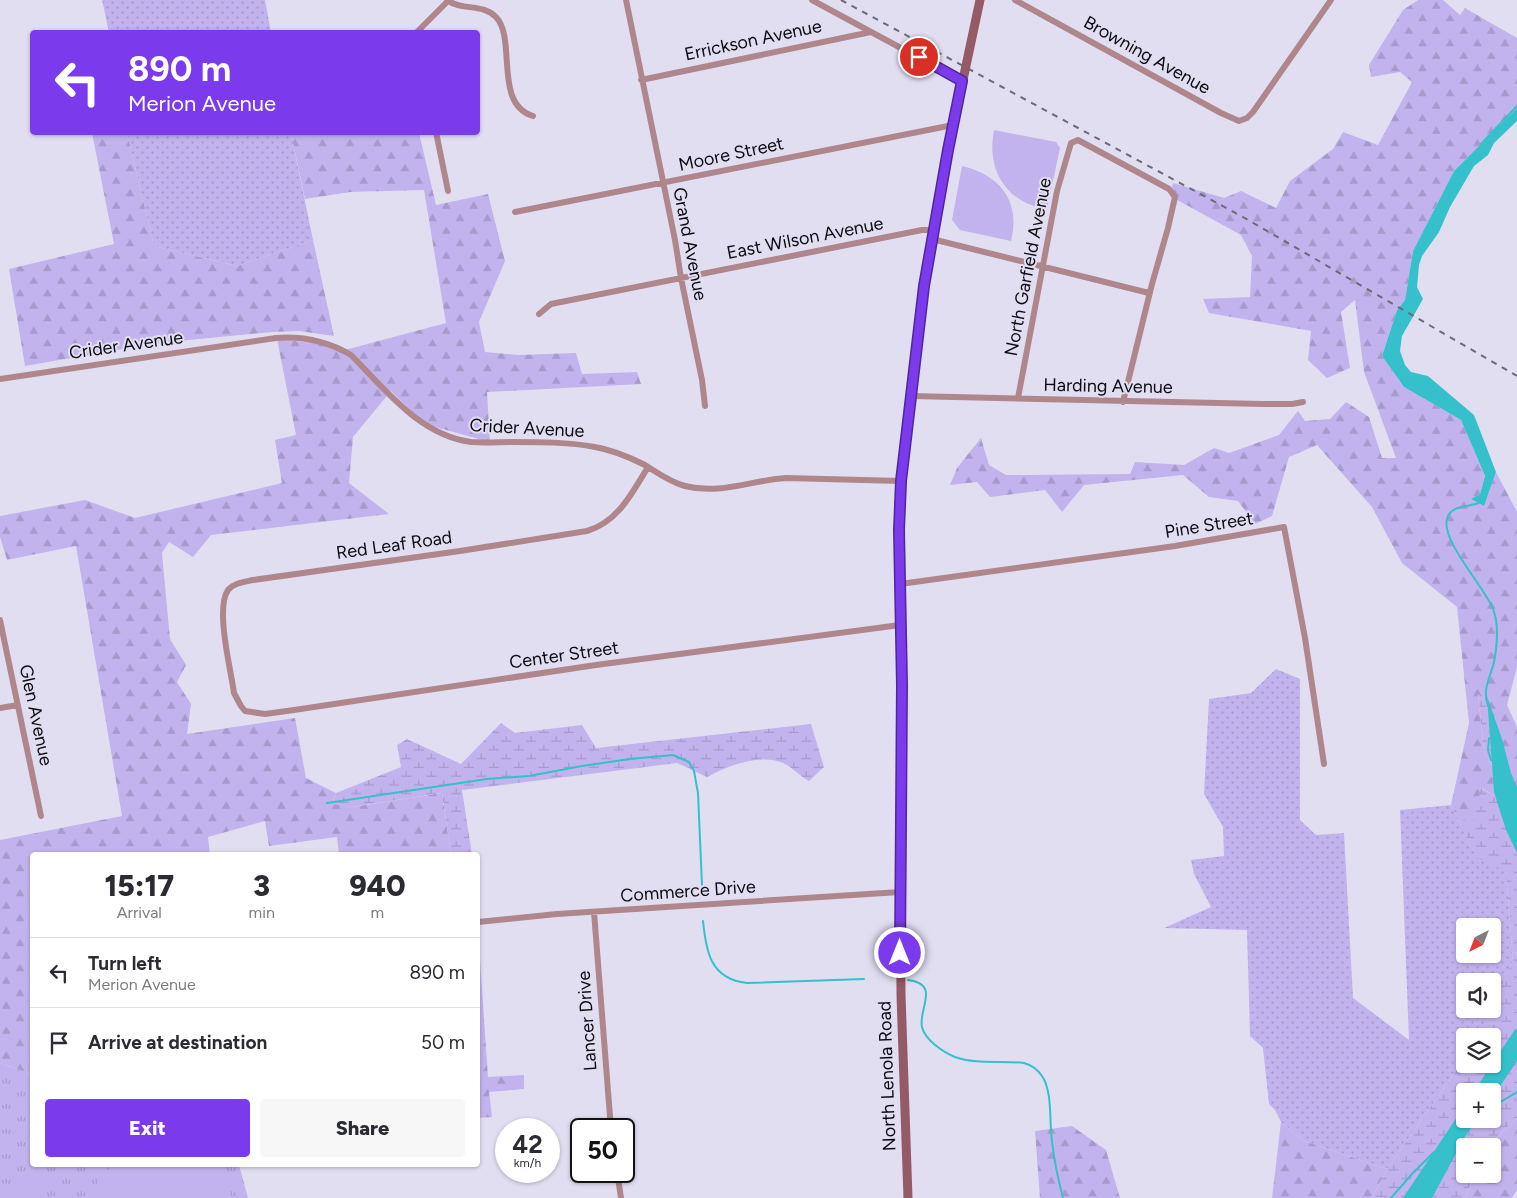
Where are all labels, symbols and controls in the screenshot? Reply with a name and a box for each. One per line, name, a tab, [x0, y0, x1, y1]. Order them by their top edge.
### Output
street label: Browning Avenue	[1080, 11, 1214, 99]
street label: Errickson Avenue	[682, 15, 824, 65]
pin	[898, 36, 940, 78]
icon: arrive	[905, 43, 933, 71]
text: 890 m	[128, 48, 231, 90]
icon: left	[45, 50, 110, 115]
text: Merion Avenue	[128, 90, 276, 117]
street label: Moore Street	[676, 132, 786, 176]
street label: North Garfield Avenue	[1000, 176, 1056, 358]
street label: Grand Avenue	[668, 186, 712, 303]
street label: East Wilson Avenue	[725, 212, 885, 264]
street label: Crider Avenue	[68, 326, 185, 364]
street label: Harding Avenue	[1043, 374, 1173, 398]
street label: Crider Avenue	[469, 414, 585, 442]
street label: Pine Street	[1163, 507, 1255, 543]
street label: Red Leaf Road	[335, 526, 453, 564]
street label: Center Street	[508, 636, 620, 674]
street label: Glen Avenue	[15, 662, 57, 768]
text: 15:17	[104, 867, 174, 904]
text: 3	[253, 867, 270, 904]
text: 940	[349, 867, 406, 904]
street label: Commerce Drive	[620, 875, 757, 907]
text: Arrival	[117, 903, 162, 922]
text: min	[249, 903, 275, 922]
text: m	[371, 903, 384, 922]
north arrow	[1456, 918, 1501, 962]
map controls	[1456, 918, 1501, 1183]
position arrow	[873, 926, 925, 978]
text: Turn left	[88, 952, 162, 975]
icon: left	[45, 959, 73, 987]
text: 890 m	[410, 961, 465, 984]
street label: Lancer Drive	[573, 970, 601, 1072]
button: sound	[1456, 973, 1501, 1018]
text: Merion Avenue	[88, 975, 196, 994]
street label: North Lenola Road	[873, 1000, 901, 1152]
button: layers	[1456, 1028, 1501, 1073]
icon: arrive	[45, 1029, 73, 1057]
text: Arrive at destination	[88, 1031, 267, 1054]
text: 50 m	[421, 1031, 465, 1054]
button: +	[1456, 1083, 1501, 1128]
button: Exit	[45, 1099, 250, 1157]
button: Share	[260, 1099, 465, 1157]
speed limit sign: 50	[570, 1118, 635, 1183]
text: 42	[512, 1129, 543, 1159]
button: −	[1456, 1138, 1501, 1183]
text: km/h	[514, 1156, 541, 1170]

